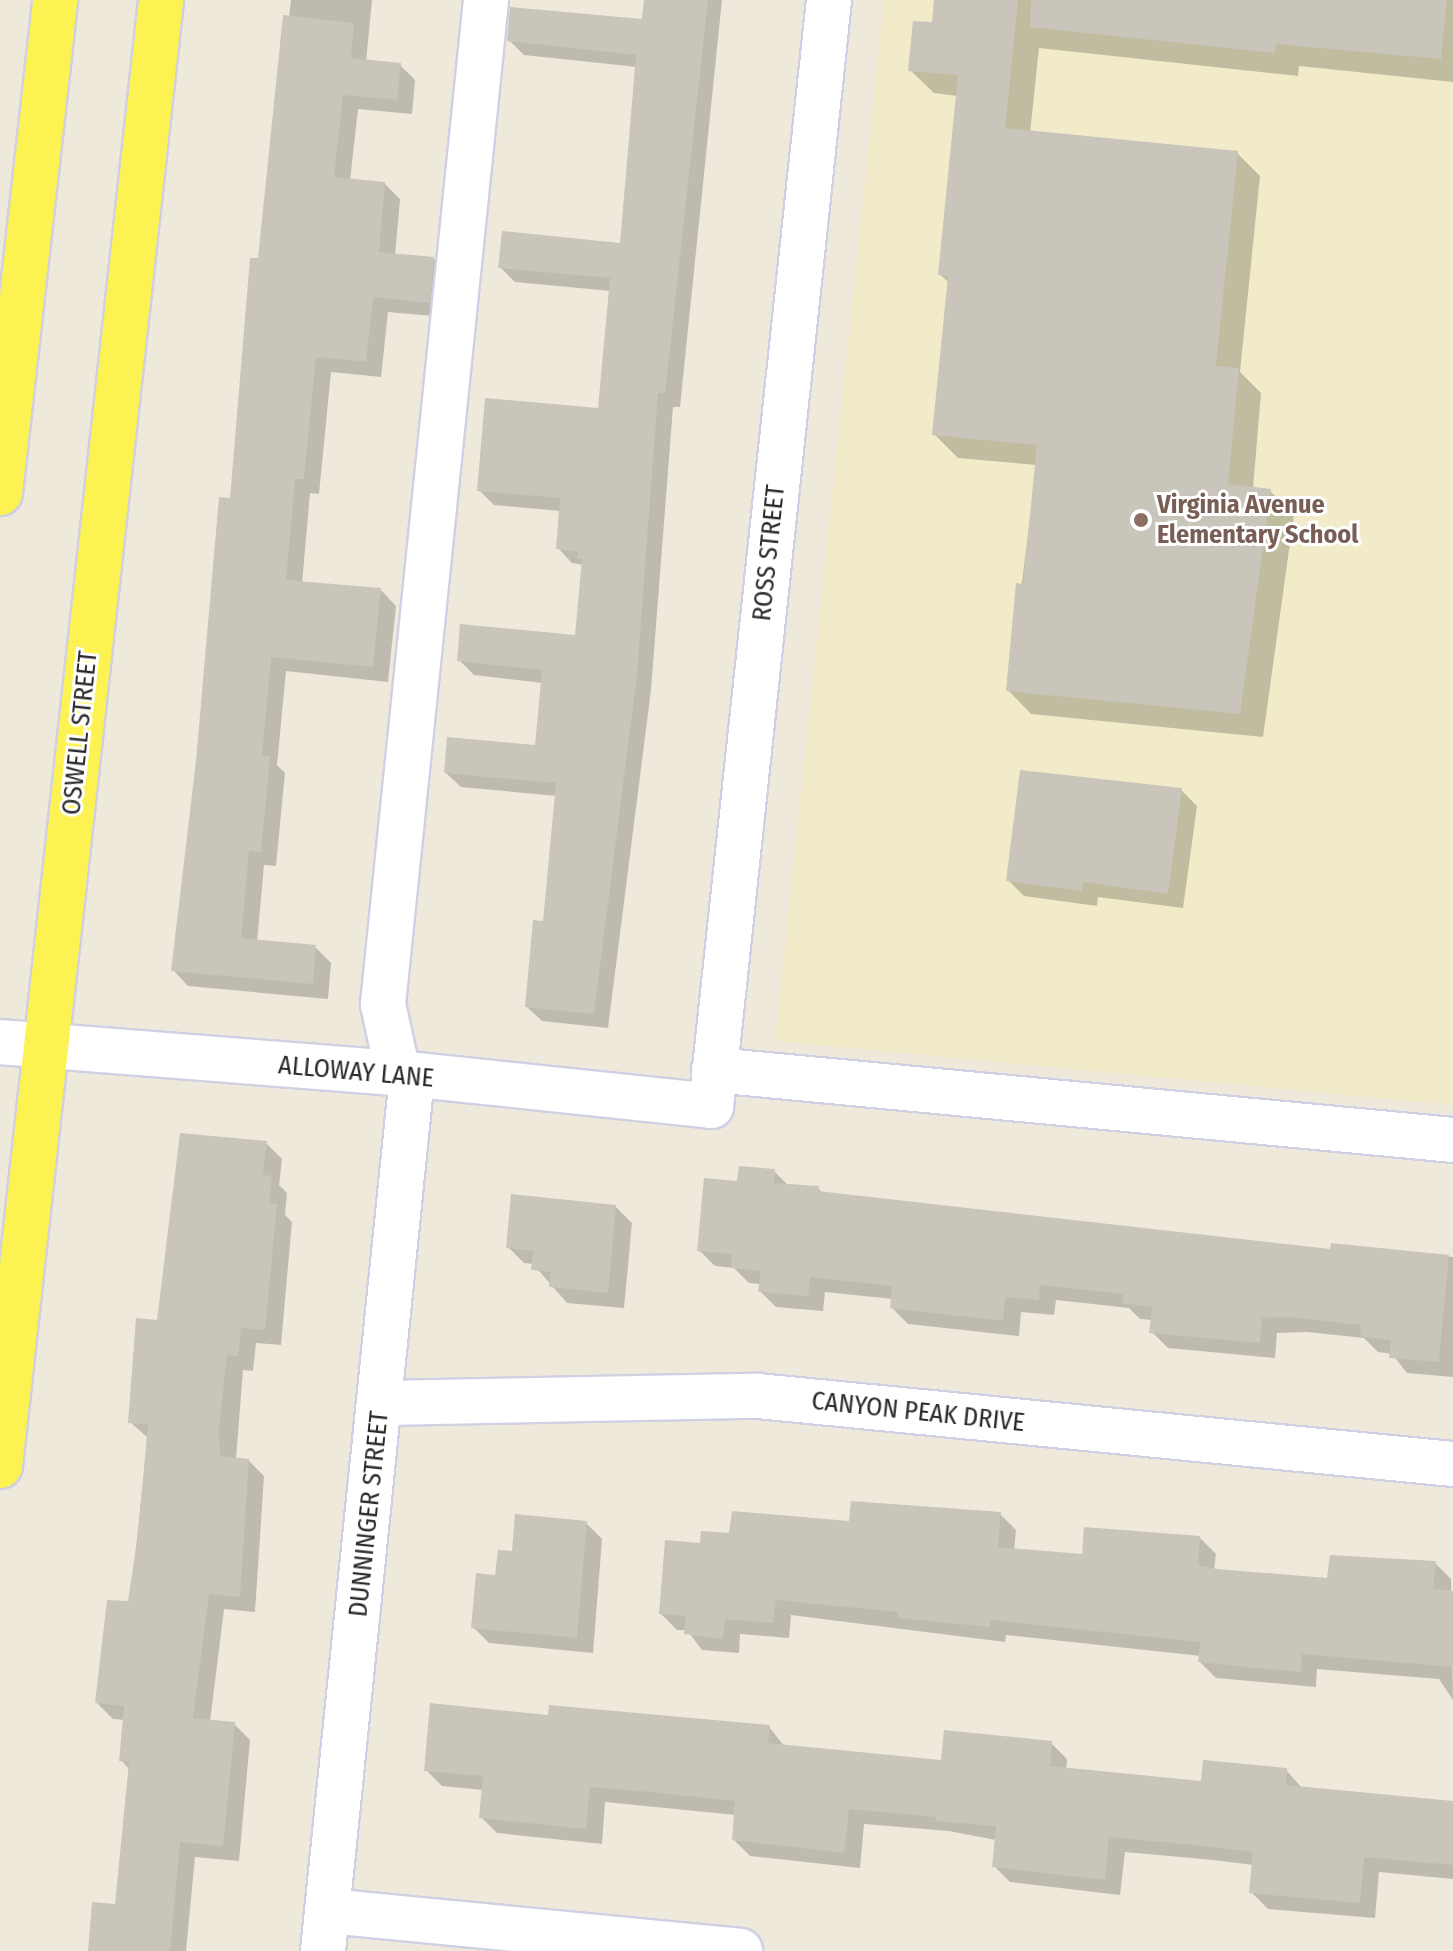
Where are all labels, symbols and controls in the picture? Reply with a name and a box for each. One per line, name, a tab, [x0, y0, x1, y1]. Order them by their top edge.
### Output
street label: ROSS STREET	[746, 483, 792, 623]
place label: Virginia Avenue Elementary School	[1157, 489, 1358, 550]
marker: Virginia Avenue Elementary School	[1132, 511, 1150, 529]
street label: OSWELL STREET	[56, 649, 104, 817]
street label: ALLOWAY LANE	[277, 1050, 435, 1094]
street label: CANYON PEAK DRIVE	[810, 1385, 1026, 1439]
street label: DUNNINGER STREET	[343, 1409, 395, 1619]

